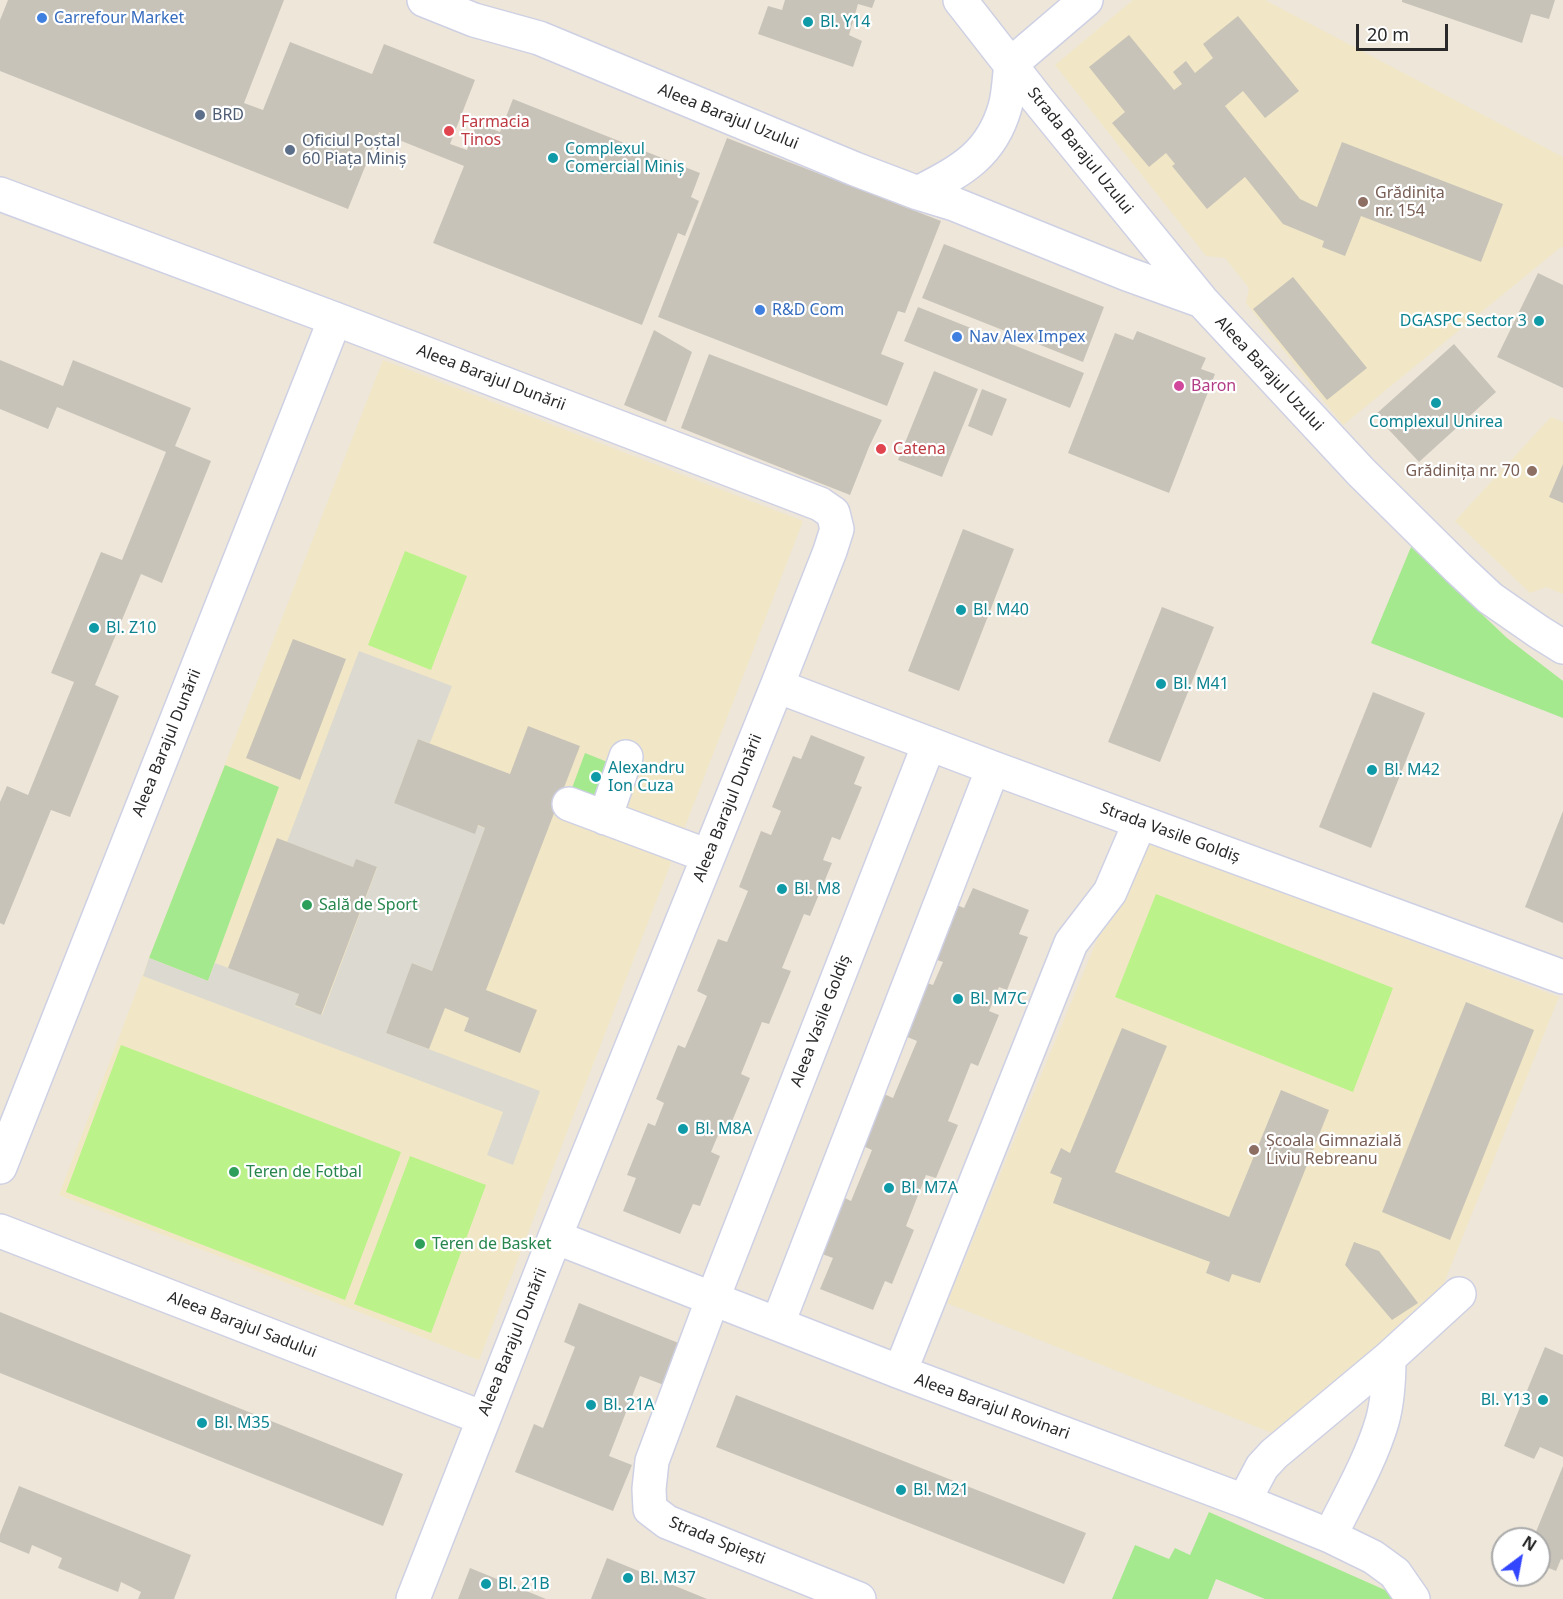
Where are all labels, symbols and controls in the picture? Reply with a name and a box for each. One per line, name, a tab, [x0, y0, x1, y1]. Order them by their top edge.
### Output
place label: Carrefour Market	[54, 8, 184, 28]
marker: Carrefour Market	[35, 11, 49, 25]
place label: Bl. Y14	[820, 12, 870, 32]
scale bar	[1359, 12, 1450, 50]
marker: Bl. Y14	[801, 15, 815, 29]
text: 20 m	[1367, 22, 1409, 46]
street label: Aleea Barajul Uzului	[655, 80, 801, 154]
street label: Strada Barajul Uzului	[1023, 84, 1137, 218]
place label: BRD	[212, 105, 244, 125]
marker: BRD	[193, 108, 207, 122]
place label: Farmacia Tinos	[461, 112, 530, 150]
marker: Farmacia Tinos	[442, 124, 456, 138]
place label: Oficiul Poștal 60 Piața Miniș	[302, 131, 406, 169]
place label: Complexul Comercial Miniș	[565, 139, 684, 177]
marker: Oficiul Poștal 60 Piața Miniș	[283, 143, 297, 157]
marker: Complexul Comercial Miniș	[546, 151, 560, 165]
place label: Grădinița nr. 154	[1375, 183, 1445, 221]
marker: Grădinița nr. 154	[1356, 195, 1370, 209]
place label: R&D Com	[772, 300, 844, 320]
marker: R&D Com	[753, 303, 767, 317]
place label: DGASPC Sector 3	[1400, 311, 1527, 331]
street label: Aleea Barajul Uzului	[1211, 313, 1327, 435]
marker: DGASPC Sector 3	[1532, 314, 1546, 328]
place label: Nav Alex Impex	[969, 327, 1085, 347]
marker: Nav Alex Impex	[950, 330, 964, 344]
street label: Aleea Barajul Dunării	[414, 341, 568, 415]
place label: Baron	[1191, 376, 1236, 396]
marker: Baron	[1172, 379, 1186, 393]
marker: Complexul Unirea	[1429, 396, 1443, 410]
place label: Complexul Unirea	[1369, 412, 1503, 432]
place label: Catena	[893, 439, 946, 459]
marker: Catena	[874, 442, 888, 456]
place label: Grădinița nr. 70	[1406, 461, 1520, 481]
marker: Grădinița nr. 70	[1525, 464, 1539, 478]
place label: Bl. M40	[973, 600, 1029, 620]
marker: Bl. M40	[954, 603, 968, 617]
place label: Bl. Z10	[106, 618, 156, 638]
marker: Bl. Z10	[87, 621, 101, 635]
street label: Aleea Barajul Dunării	[129, 666, 205, 820]
place label: Bl. M41	[1173, 674, 1229, 694]
marker: Bl. M41	[1154, 677, 1168, 691]
street label: Aleea Barajul Dunării	[690, 731, 766, 885]
place label: Alexandru Ion Cuza	[608, 758, 685, 796]
place label: Bl. M42	[1384, 760, 1440, 780]
marker: Bl. M42	[1365, 763, 1379, 777]
marker: Alexandru Ion Cuza	[589, 770, 603, 784]
street label: Strada Vasile Goldiș	[1098, 799, 1242, 867]
place label: Bl. M8	[794, 879, 841, 899]
marker: Bl. M8	[775, 882, 789, 896]
place label: Sală de Sport	[319, 895, 418, 915]
marker: Sală de Sport	[300, 898, 314, 912]
street label: Aleea Vasile Goldiș	[787, 952, 855, 1090]
place label: Bl. M7C	[970, 989, 1027, 1009]
marker: Bl. M7C	[951, 992, 965, 1006]
place label: Bl. M8A	[695, 1119, 752, 1139]
marker: Bl. M8A	[676, 1122, 690, 1136]
place label: Școala Gimnazială Liviu Rebreanu	[1266, 1131, 1402, 1169]
marker: Școala Gimnazială Liviu Rebreanu	[1247, 1143, 1261, 1157]
place label: Teren de Fotbal	[246, 1162, 362, 1182]
marker: Teren de Fotbal	[227, 1165, 241, 1179]
place label: Bl. M7A	[901, 1178, 958, 1198]
marker: Bl. M7A	[882, 1181, 896, 1195]
place label: Teren de Basket	[432, 1234, 552, 1254]
marker: Teren de Basket	[413, 1237, 427, 1251]
street label: Aleea Barajul Dunării	[475, 1265, 551, 1419]
street label: Aleea Barajul Sadului	[165, 1288, 319, 1362]
street label: Aleea Barajul Rovinari	[912, 1370, 1072, 1444]
place label: Bl. Y13	[1481, 1390, 1531, 1410]
marker: Bl. Y13	[1536, 1393, 1550, 1407]
place label: Bl. 21A	[603, 1395, 655, 1415]
marker: Bl. 21A	[584, 1398, 598, 1412]
place label: Bl. M35	[214, 1413, 270, 1433]
marker: Bl. M35	[195, 1416, 209, 1430]
place label: Bl. M21	[913, 1480, 969, 1500]
marker: Bl. M21	[894, 1483, 908, 1497]
street label: Strada Spiești	[666, 1513, 768, 1569]
north arrow	[1491, 1527, 1551, 1587]
text: N	[1518, 1531, 1541, 1556]
place label: Bl. M37	[640, 1568, 696, 1588]
marker: Bl. M37	[621, 1571, 635, 1585]
place label: Bl. 21B	[498, 1574, 550, 1594]
marker: Bl. 21B	[479, 1577, 493, 1591]

